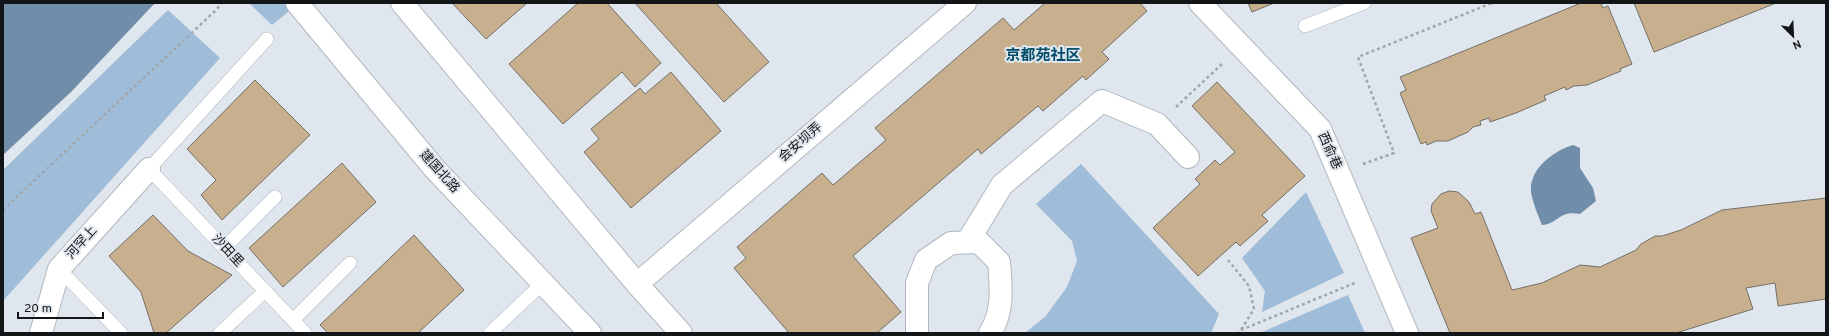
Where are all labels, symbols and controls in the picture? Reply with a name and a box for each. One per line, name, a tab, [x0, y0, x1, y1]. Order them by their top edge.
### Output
north arrow	[1773, 16, 1813, 56]
text: N	[1790, 36, 1803, 52]
district label: 京都苑社区	[1005, 46, 1081, 66]
street label: 会安坝弄	[776, 120, 826, 166]
street label: 西俞巷	[1314, 130, 1345, 172]
street label: 建国北路	[416, 147, 463, 197]
street label: 河罕上	[63, 223, 101, 263]
street label: 沙田里	[208, 231, 246, 271]
scale bar	[18, 294, 103, 320]
text: 20 m	[24, 301, 52, 317]

